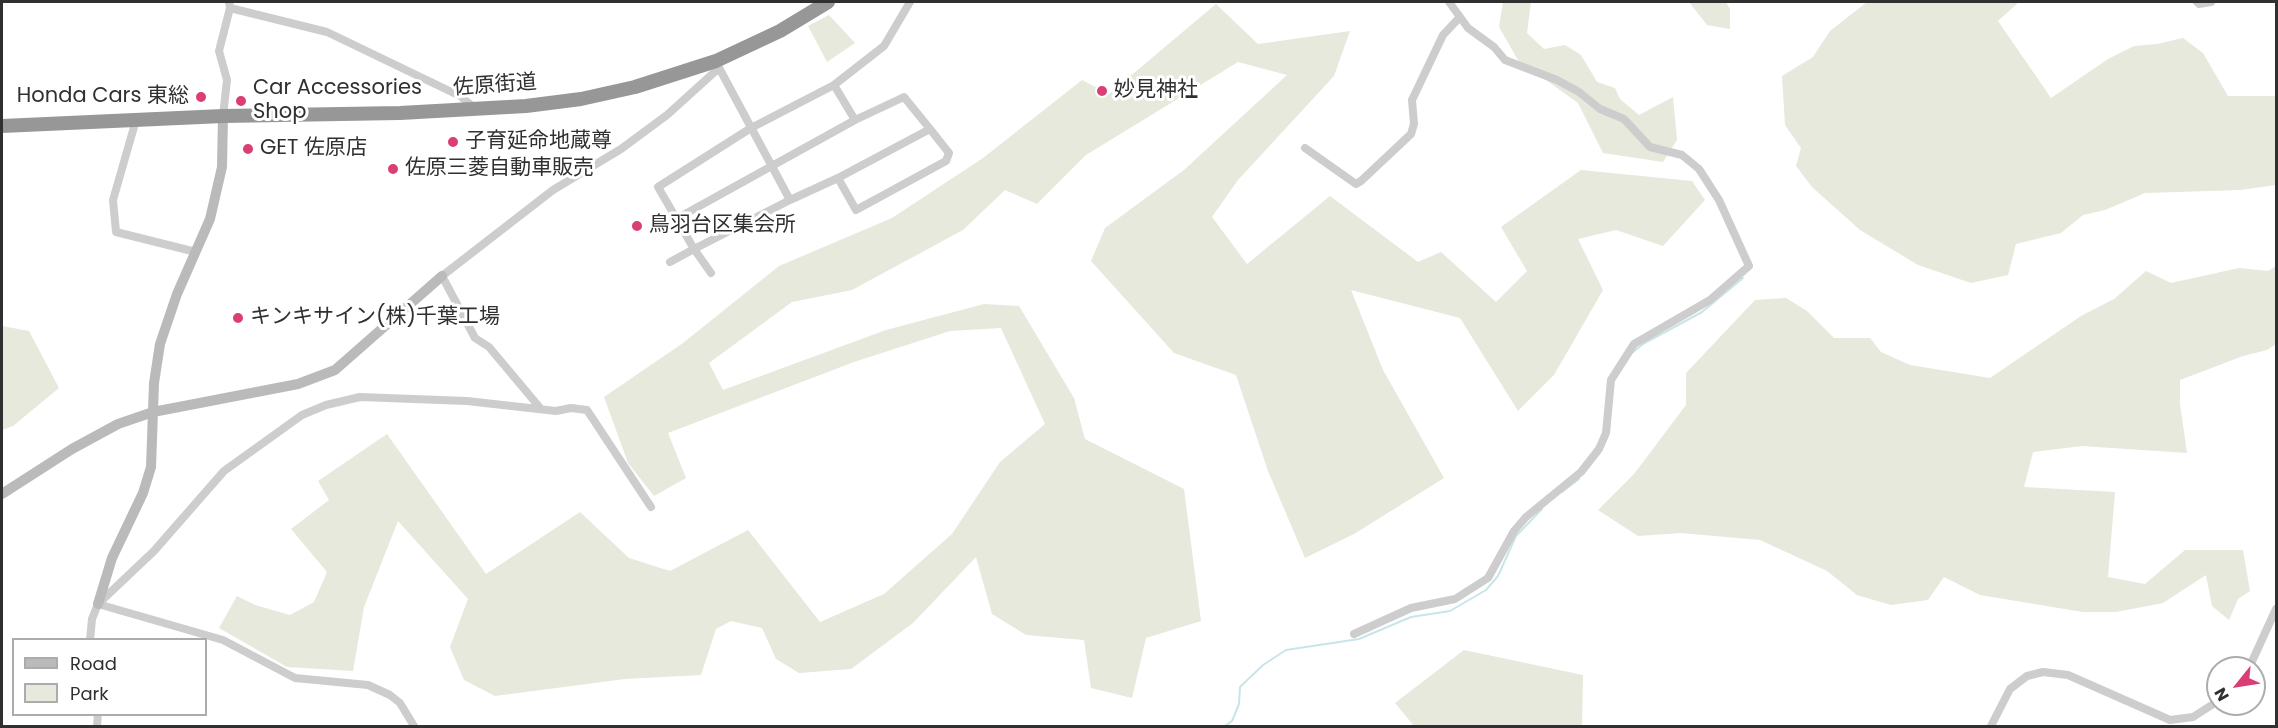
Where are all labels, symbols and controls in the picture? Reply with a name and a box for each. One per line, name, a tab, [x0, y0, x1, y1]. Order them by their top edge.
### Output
street label: 佐原街道	[452, 71, 538, 101]
place label: Car Accessories Shop	[253, 76, 422, 126]
place label: 妙見神社	[1114, 78, 1198, 104]
place label: Honda Cars 東総	[17, 84, 189, 110]
marker: 妙見神社	[1095, 84, 1109, 98]
marker: Honda Cars 東総	[194, 90, 208, 104]
marker: Car Accessories Shop	[234, 94, 248, 108]
place label: 子育延命地蔵尊	[465, 129, 612, 155]
marker: 子育延命地蔵尊	[446, 135, 460, 149]
place label: GET 佐原店	[260, 136, 367, 162]
marker: GET 佐原店	[241, 142, 255, 156]
place label: 佐原三菱自動車販売	[405, 156, 594, 182]
marker: 佐原三菱自動車販売	[386, 162, 400, 176]
place label: 鳥羽台区集会所	[649, 213, 796, 239]
marker: 鳥羽台区集会所	[630, 219, 644, 233]
place label: キンキサイン(株)千葉工場	[250, 305, 500, 331]
marker: キンキサイン(株)千葉工場	[231, 311, 245, 325]
legend	[12, 638, 207, 716]
text: Road	[70, 651, 117, 676]
north arrow	[2206, 656, 2266, 716]
text: Park	[70, 681, 109, 706]
text: N	[2209, 683, 2235, 705]

